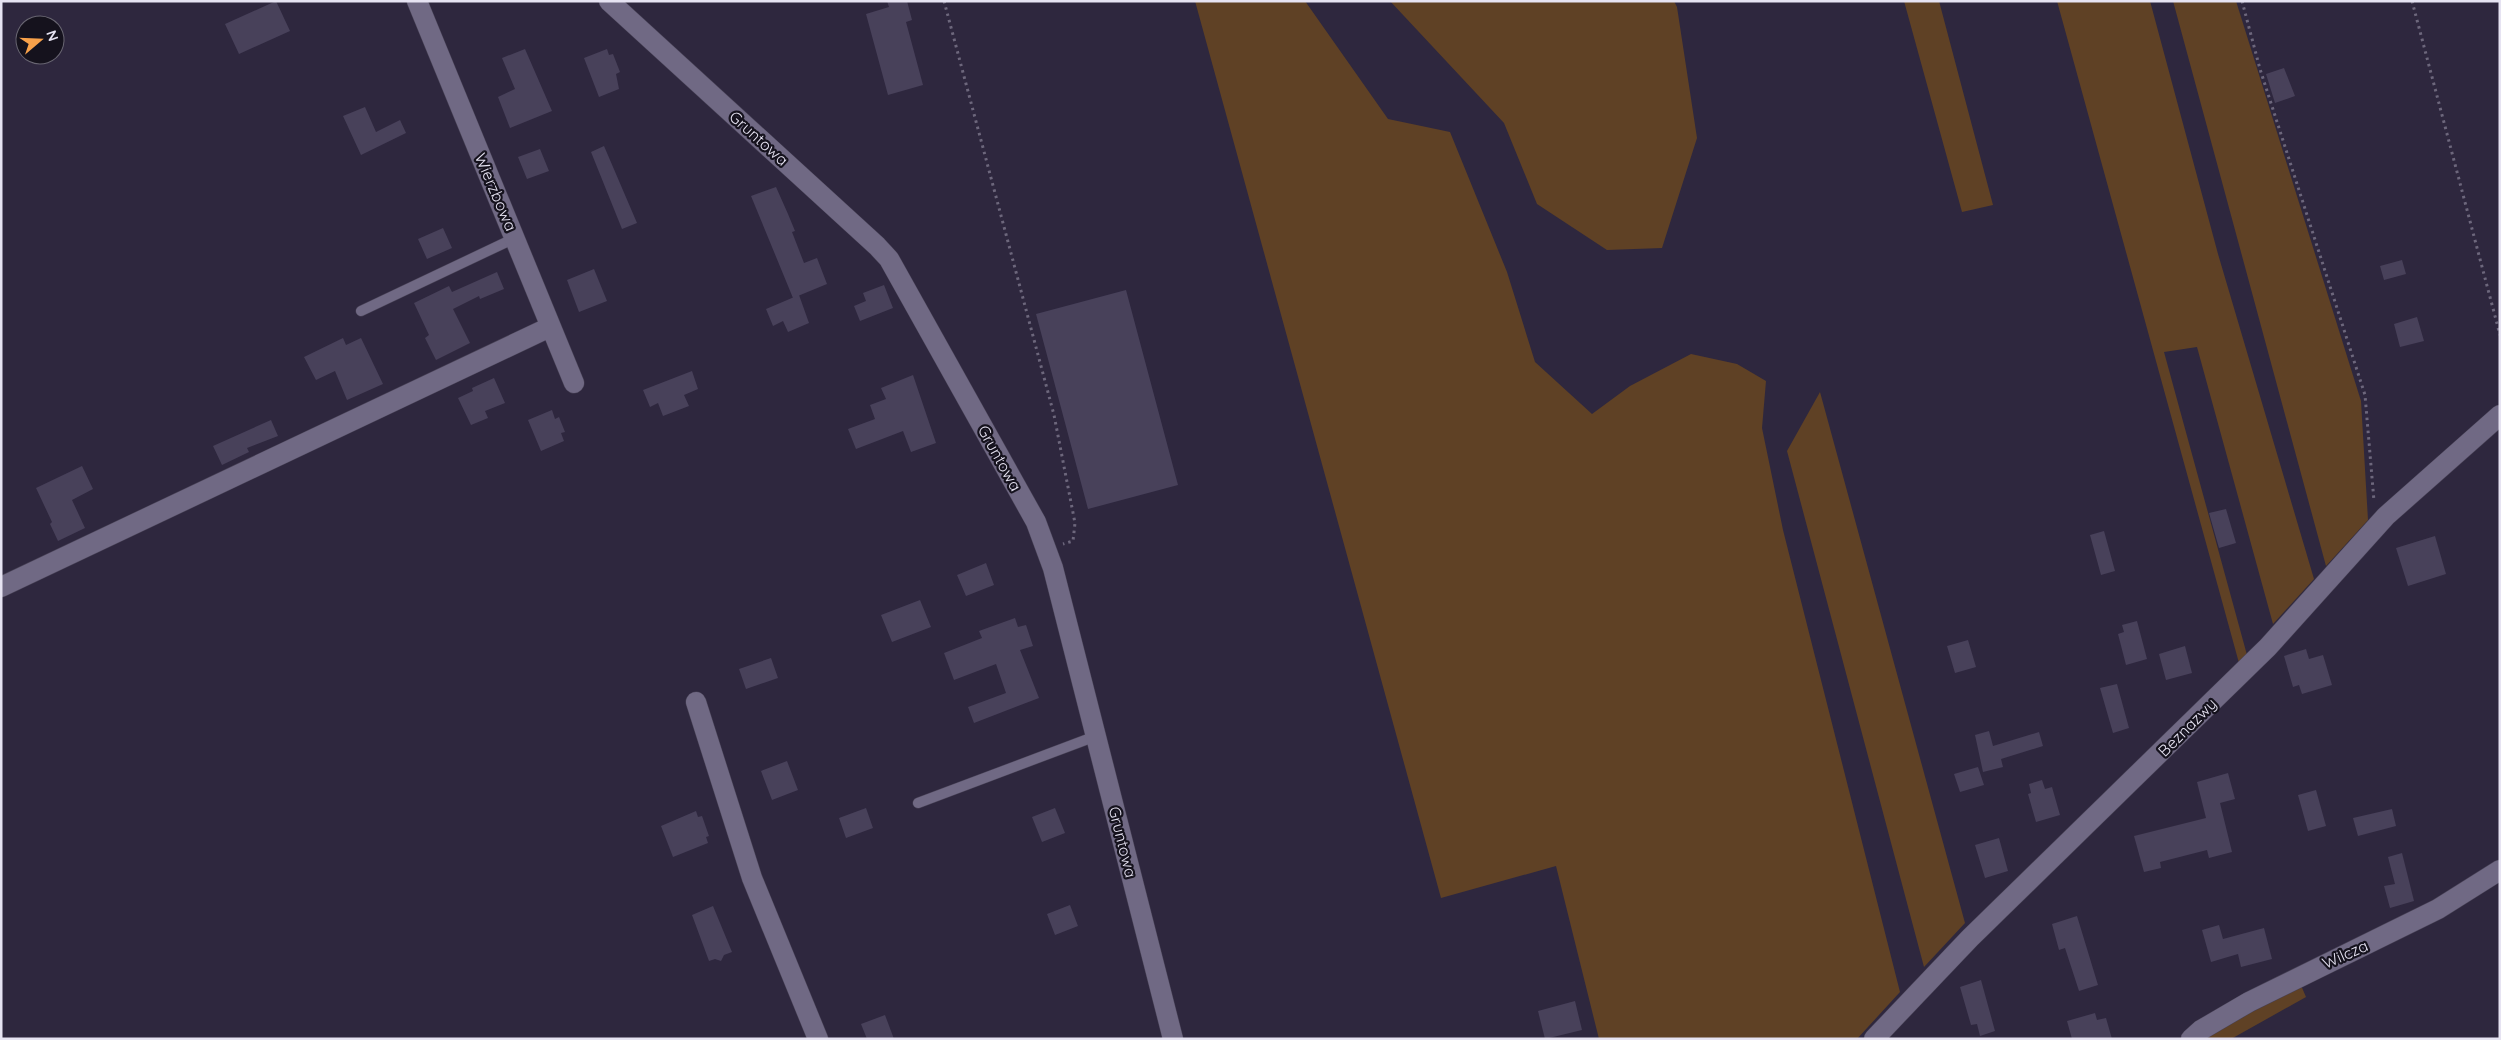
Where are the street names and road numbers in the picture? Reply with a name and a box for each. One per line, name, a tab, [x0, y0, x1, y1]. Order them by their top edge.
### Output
street label: Gruntowa	[725, 106, 793, 170]
street label: Wierzbowa	[471, 150, 521, 234]
street label: Gruntowa	[974, 421, 1026, 495]
street label: Beznazwy	[2153, 693, 2221, 761]
street label: Gruntowa	[1105, 804, 1141, 880]
street label: Wilcza	[2319, 935, 2371, 973]

